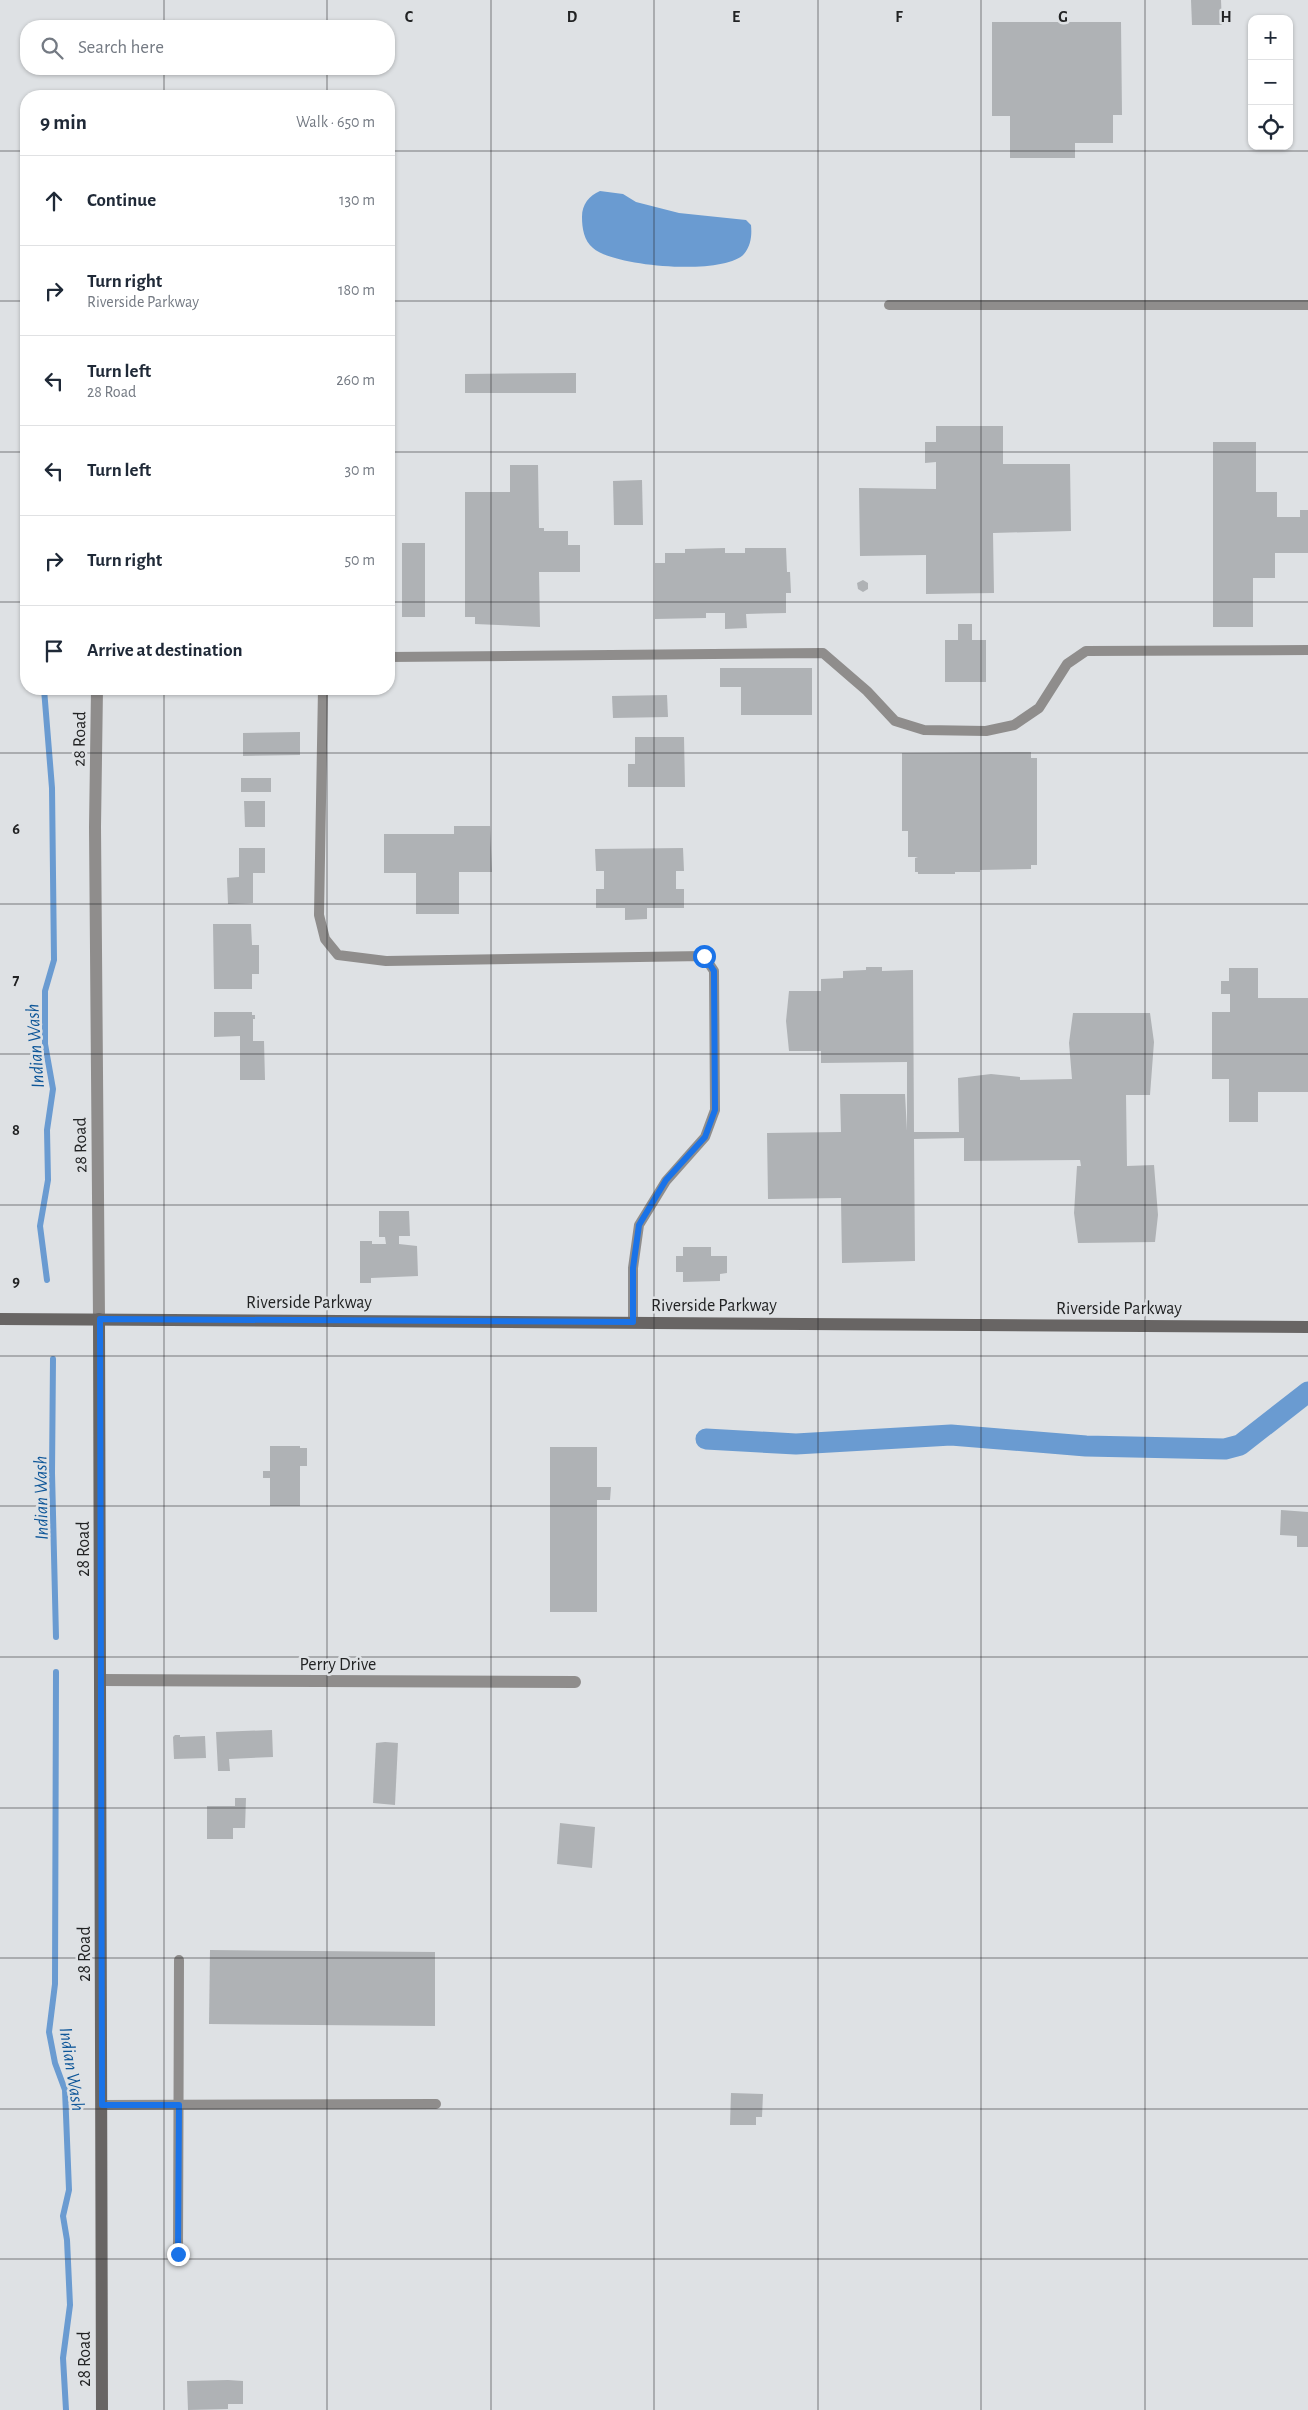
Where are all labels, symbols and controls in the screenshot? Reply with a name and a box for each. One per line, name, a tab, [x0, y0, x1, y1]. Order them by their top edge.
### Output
text: C	[405, 9, 414, 25]
text: D	[567, 9, 578, 25]
text: E	[732, 9, 740, 25]
text: F	[895, 9, 903, 25]
text: G	[1058, 9, 1068, 25]
text: H	[1220, 9, 1232, 25]
map controls	[1248, 15, 1293, 150]
button: +	[1248, 15, 1293, 60]
search box	[20, 20, 395, 75]
icon: search	[38, 34, 66, 62]
text: Search here	[78, 38, 164, 57]
button: −	[1248, 60, 1293, 105]
button: locate	[1248, 105, 1293, 150]
text: 9 min	[40, 112, 87, 133]
text: Walk · 650 m	[296, 114, 375, 130]
icon: ahead	[40, 187, 68, 215]
text: Continue	[87, 191, 156, 210]
text: 130 m	[339, 192, 375, 208]
text: Turn right	[87, 272, 162, 291]
icon: right	[40, 277, 68, 305]
text: 180 m	[338, 282, 375, 298]
text: Riverside Parkway	[87, 294, 199, 310]
text: Turn left	[87, 362, 151, 381]
icon: left	[40, 367, 68, 395]
text: 260 m	[336, 372, 375, 388]
text: 28 Road	[87, 384, 136, 400]
icon: left	[40, 457, 68, 485]
text: Turn left	[87, 461, 151, 480]
text: 30 m	[345, 462, 375, 478]
icon: right	[40, 547, 68, 575]
text: Turn right	[87, 551, 162, 570]
text: 50 m	[344, 552, 375, 568]
icon: arrive	[40, 637, 68, 665]
text: Arrive at destination	[87, 641, 243, 660]
street label: 28 Road	[71, 711, 89, 767]
text: 6	[12, 821, 20, 837]
route start	[693, 945, 716, 968]
text: 7	[13, 972, 20, 988]
water label: Indian Wash	[23, 1003, 48, 1089]
street label: 28 Road	[72, 1117, 90, 1173]
text: 8	[12, 1122, 20, 1138]
text: 9	[12, 1273, 20, 1289]
street label: Riverside Parkway	[246, 1294, 372, 1312]
street label: Riverside Parkway	[651, 1297, 777, 1315]
street label: Riverside Parkway	[1056, 1300, 1182, 1318]
water label: Indian Wash	[31, 1456, 52, 1540]
street label: 28 Road	[75, 1521, 93, 1577]
street label: Perry Drive	[300, 1656, 376, 1674]
street label: 28 Road	[76, 1926, 94, 1982]
water label: Indian Wash	[56, 2026, 88, 2112]
route end	[167, 2243, 190, 2266]
street label: 28 Road	[76, 2331, 94, 2387]

